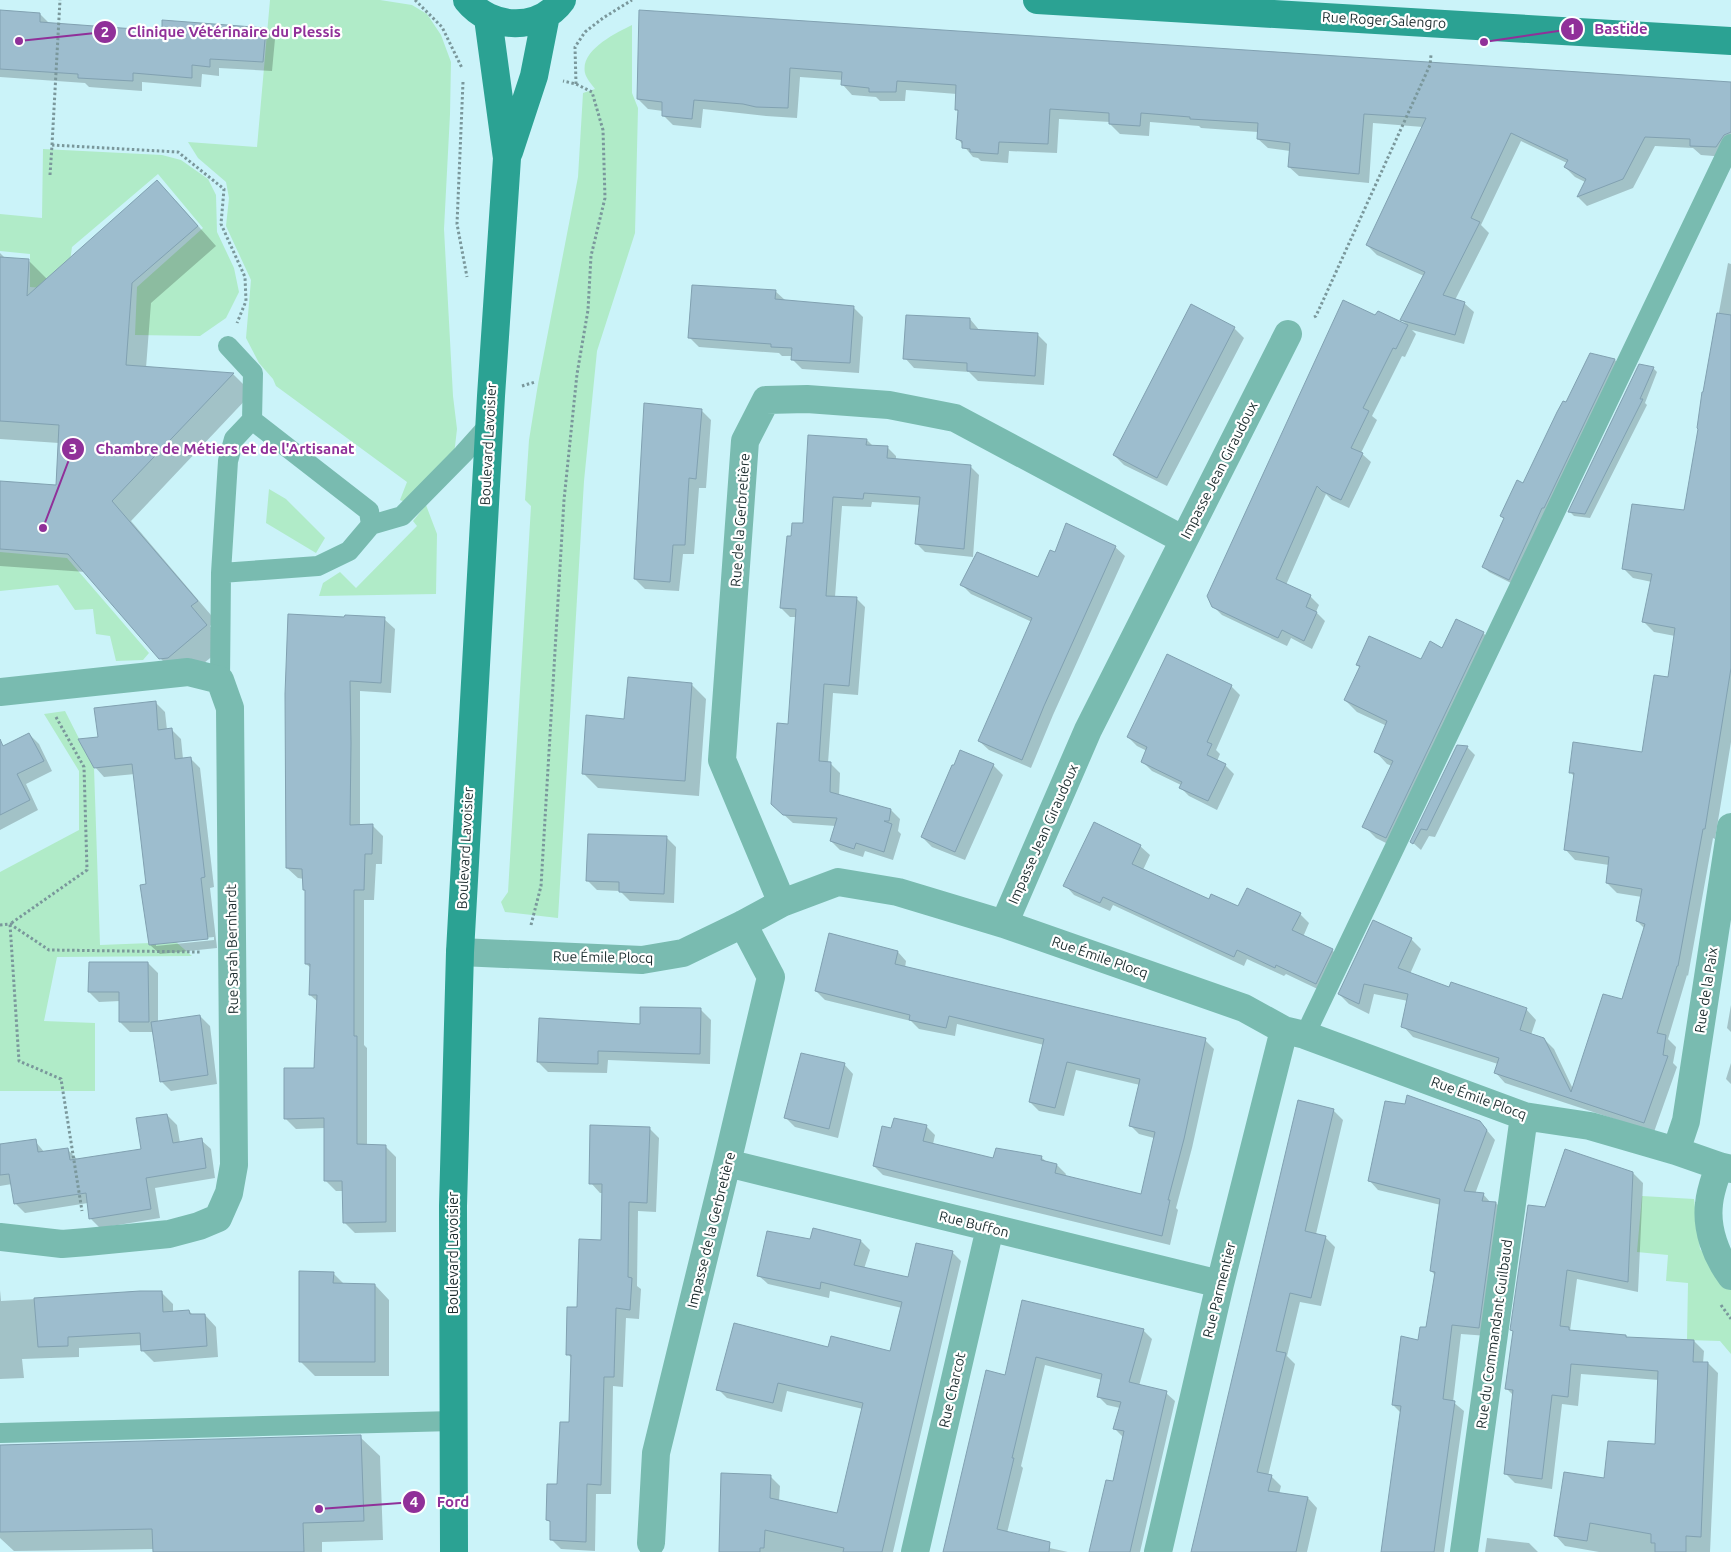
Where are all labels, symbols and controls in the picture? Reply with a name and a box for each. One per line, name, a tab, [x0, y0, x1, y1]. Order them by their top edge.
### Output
street label: Rue Roger Salengro	[1322, 9, 1446, 31]
callout: Bastide	[1560, 14, 1658, 44]
callout: Clinique Vétérinaire du Plessis	[92, 17, 351, 47]
text: 1	[1568, 20, 1576, 37]
text: Bastide	[1594, 20, 1648, 37]
text: 2	[101, 23, 109, 40]
text: Clinique Vétérinaire du Plessis	[127, 23, 341, 40]
street label: Boulevard Lavoisier	[477, 382, 499, 506]
street label: Impasse Jean Giraudoux	[1177, 399, 1261, 541]
callout: Chambre de Métiers et de l'Artisanat	[61, 434, 365, 464]
text: 3	[69, 440, 77, 457]
text: Chambre de Métiers et de l'Artisanat	[95, 440, 355, 457]
street label: Rue de la Gerbretière	[727, 453, 753, 587]
street label: Impasse Jean Giraudoux	[1005, 761, 1081, 907]
street label: Boulevard Lavoisier	[454, 786, 476, 910]
street label: Rue Sarah Bernhardt	[223, 883, 241, 1014]
street label: Rue Émile Plocq	[1050, 932, 1150, 981]
street label: Rue de la Paix	[1691, 946, 1721, 1034]
street label: Rue Émile Plocq	[553, 947, 653, 966]
street label: Rue Émile Plocq	[1429, 1072, 1529, 1123]
street label: Impasse de la Gerbretière	[684, 1150, 738, 1310]
street label: Boulevard Lavoisier	[445, 1191, 461, 1314]
street label: Rue Buffon	[937, 1208, 1011, 1240]
street label: Rue du Commandant Guilbaud	[1473, 1238, 1515, 1430]
street label: Rue Parmentier	[1199, 1240, 1239, 1340]
street label: Rue Charcot	[936, 1350, 969, 1429]
callout: Ford	[402, 1487, 479, 1517]
text: 4	[410, 1493, 418, 1510]
text: Ford	[437, 1493, 469, 1510]

